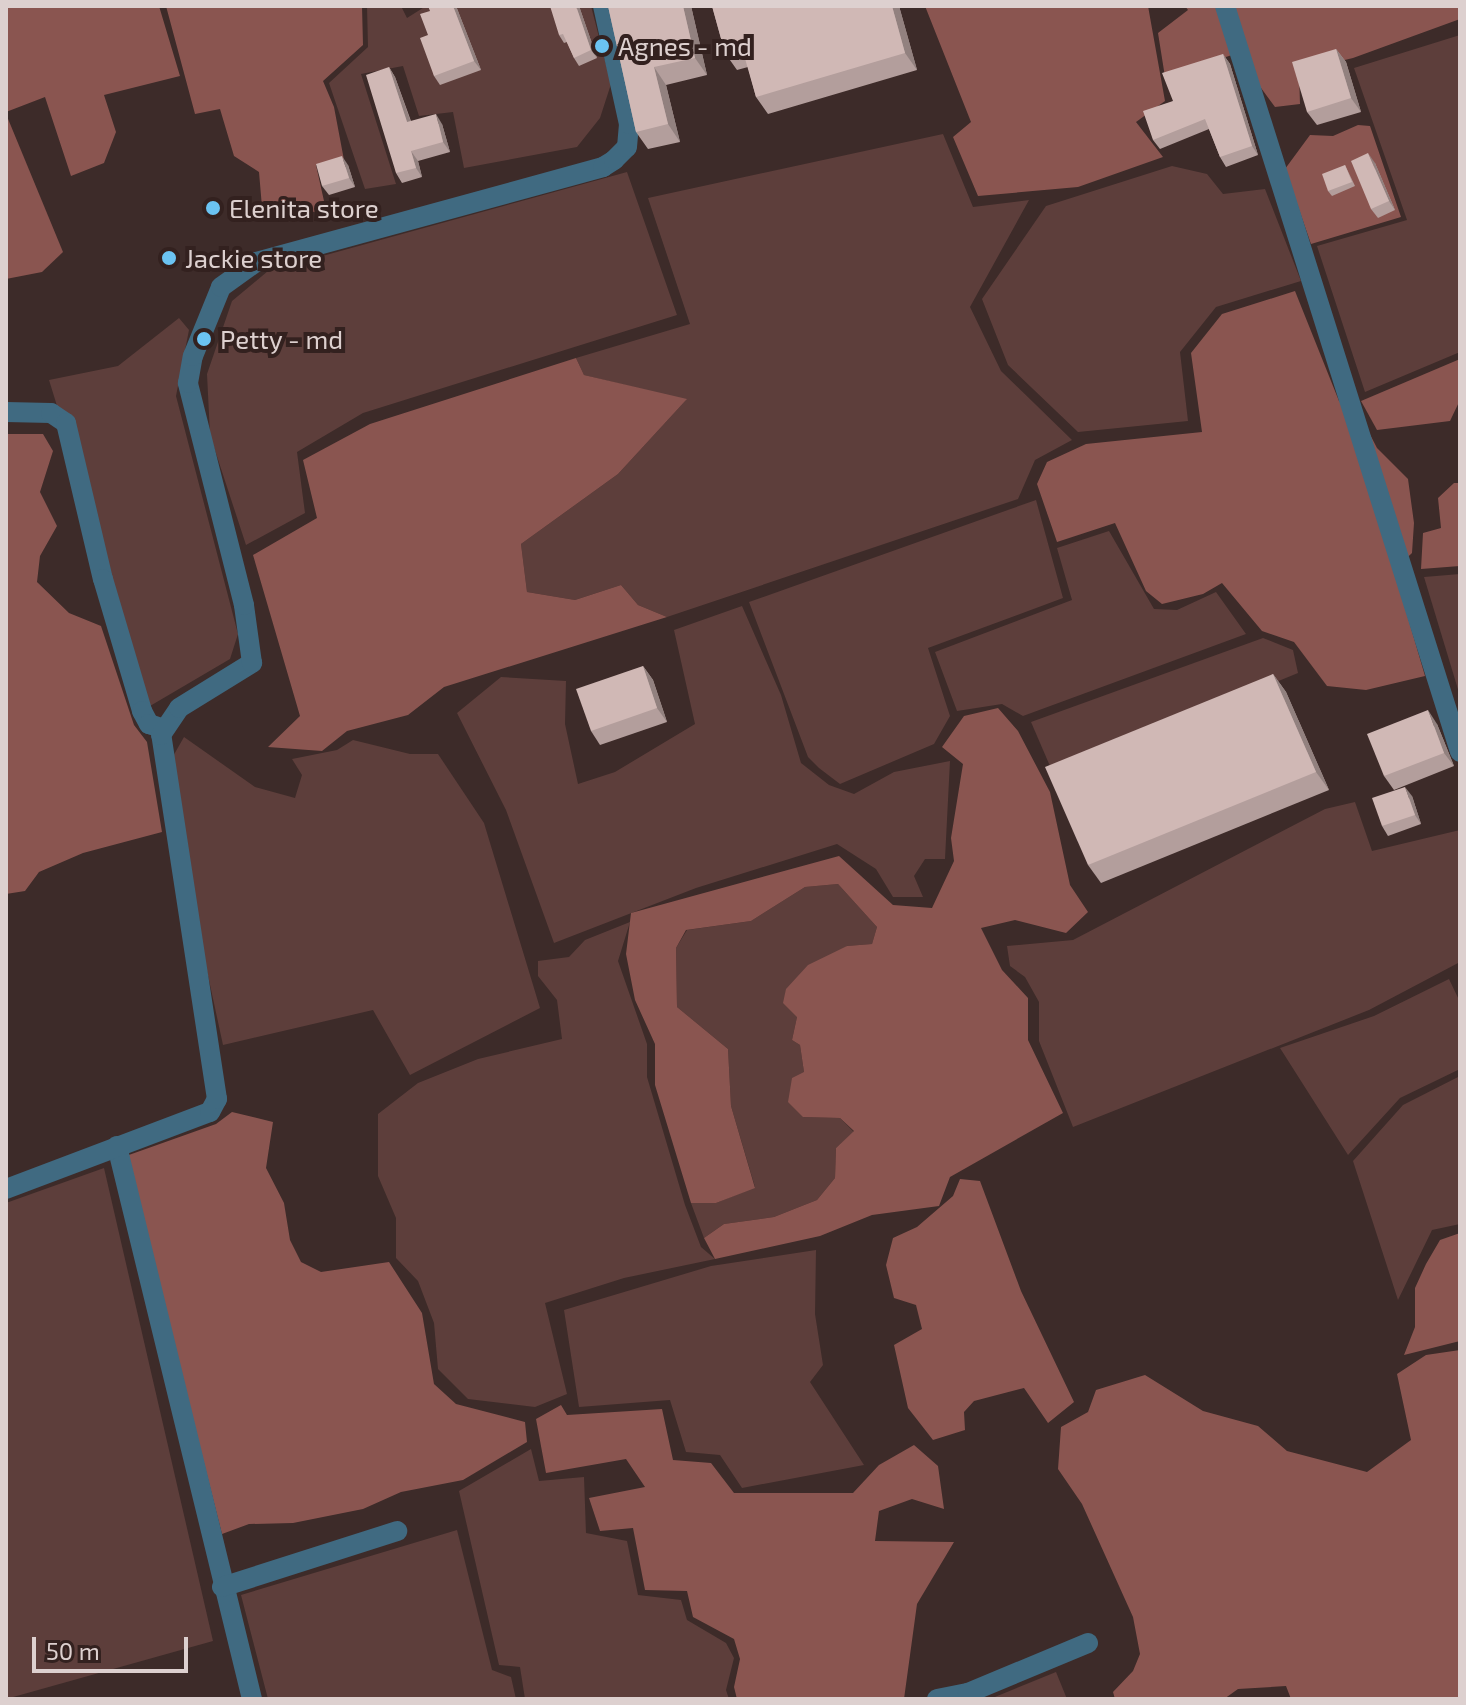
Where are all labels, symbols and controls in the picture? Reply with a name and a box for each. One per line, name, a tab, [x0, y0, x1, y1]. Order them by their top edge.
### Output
place label: Agnes - md	[618, 30, 752, 62]
marker: Agnes - md	[593, 37, 611, 55]
place label: Elenita store	[229, 192, 379, 224]
marker: Elenita store	[204, 199, 222, 217]
place label: Jackie store	[185, 242, 322, 274]
marker: Jackie store	[160, 249, 178, 267]
place label: Petty - md	[220, 323, 344, 355]
marker: Petty - md	[195, 330, 213, 348]
scale bar	[36, 1621, 192, 1671]
text: 50 m	[46, 1636, 100, 1665]

